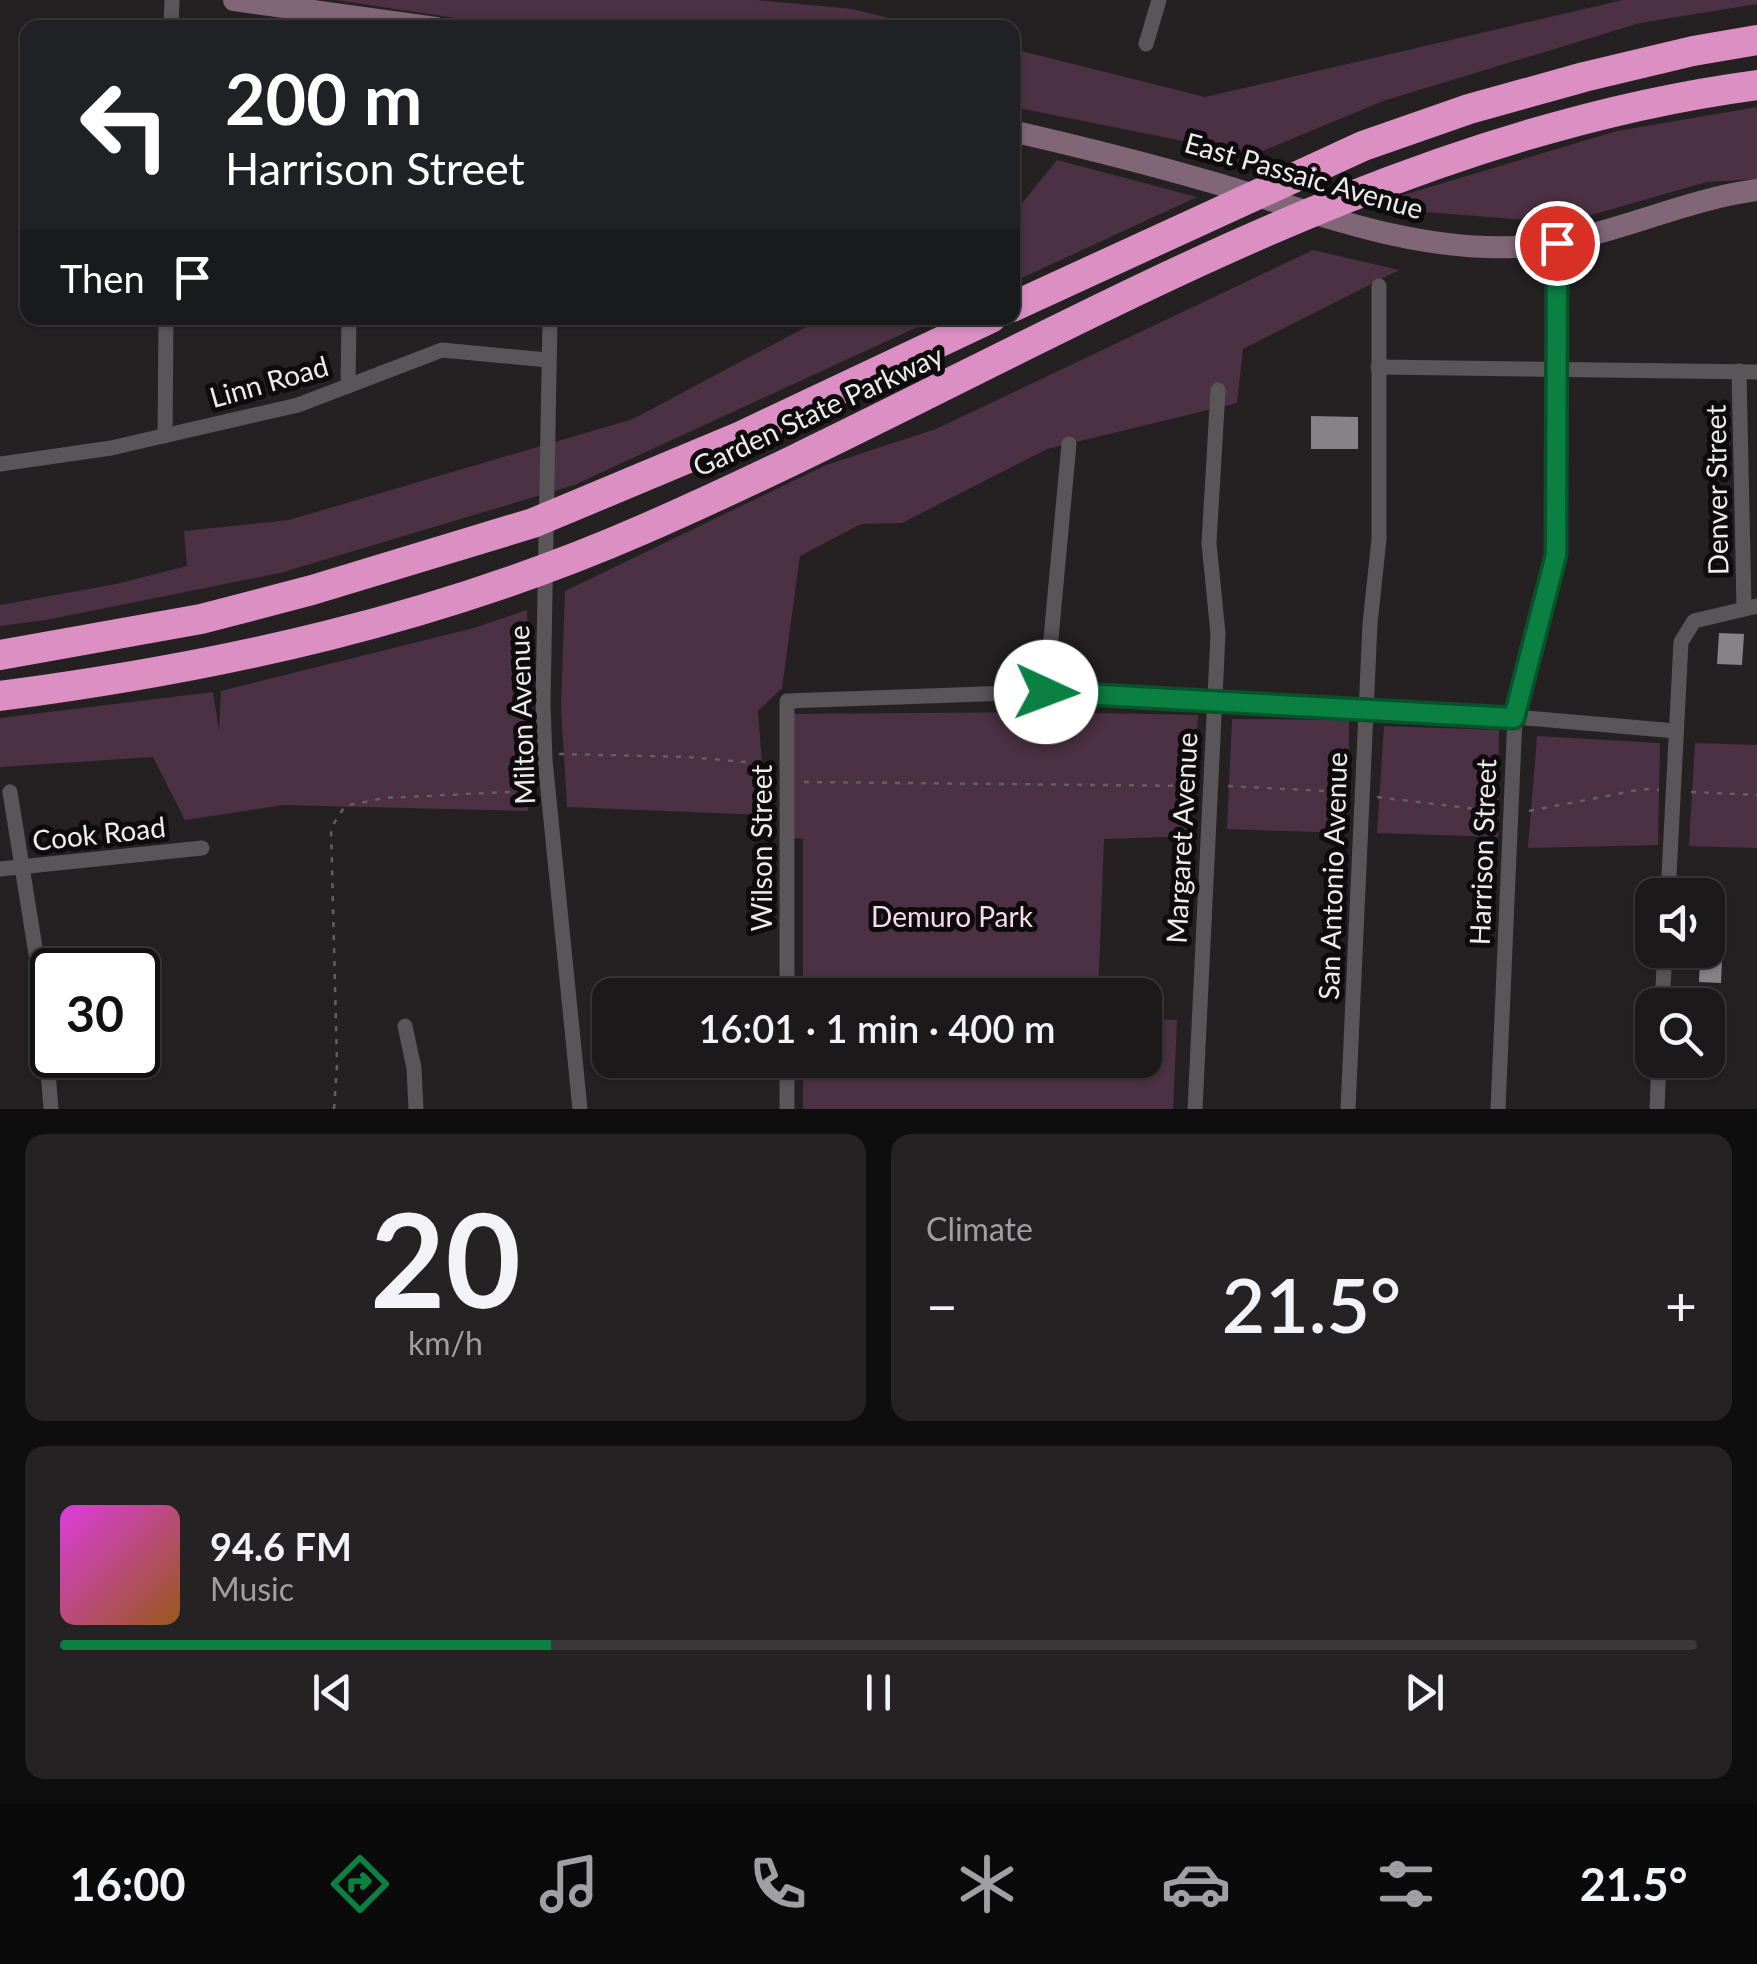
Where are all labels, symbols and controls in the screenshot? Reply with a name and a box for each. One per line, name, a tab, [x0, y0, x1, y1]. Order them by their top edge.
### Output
text: 200 m	[225, 56, 422, 140]
icon: left	[60, 60, 190, 190]
street label: East Passaic Avenue	[1181, 125, 1428, 225]
text: Harrison Street	[225, 141, 525, 195]
pin	[1515, 201, 1600, 286]
icon: arrive	[1530, 216, 1585, 271]
icon: arrive	[165, 250, 220, 305]
text: Then	[60, 255, 145, 301]
street label: Garden State Parkway	[687, 337, 949, 483]
street label: Linn Road	[206, 348, 332, 414]
street label: Denver Street	[1698, 404, 1734, 576]
street label: Milton Avenue	[501, 625, 541, 805]
position arrow	[994, 640, 1098, 744]
street label: Margaret Avenue	[1159, 732, 1204, 944]
street label: San Antonio Avenue	[1311, 751, 1353, 1001]
street label: Harrison Street	[1462, 758, 1502, 946]
street label: Wilson Street	[744, 765, 778, 931]
street label: Cook Road	[31, 809, 167, 857]
map controls	[1635, 878, 1725, 1078]
button: sound	[1635, 878, 1725, 968]
park label: Demuro Park	[871, 899, 1034, 933]
speed limit sign: 30	[30, 948, 160, 1078]
button: search	[1635, 988, 1725, 1078]
text: 16:01 · 1 min · 400 m	[699, 1005, 1055, 1051]
text: 20	[370, 1180, 521, 1336]
text: Climate	[926, 1209, 1033, 1248]
text: 21.5°	[1222, 1259, 1401, 1349]
text: −	[926, 1272, 958, 1338]
text: +	[1665, 1272, 1697, 1338]
text: km/h	[408, 1323, 483, 1362]
text: 94.6 FM	[210, 1523, 352, 1569]
text: Music	[210, 1569, 294, 1608]
icon: previous	[305, 1665, 360, 1720]
icon: pause	[851, 1665, 906, 1720]
icon: next	[1397, 1665, 1452, 1720]
icon: directions	[325, 1849, 395, 1919]
icon: music	[534, 1849, 604, 1919]
icon: phone	[743, 1849, 813, 1919]
icon: climate	[952, 1849, 1022, 1919]
icon: car	[1161, 1849, 1231, 1919]
icon: filters	[1371, 1849, 1441, 1919]
text: 16:00	[70, 1857, 186, 1911]
text: 21.5°	[1580, 1857, 1687, 1911]

